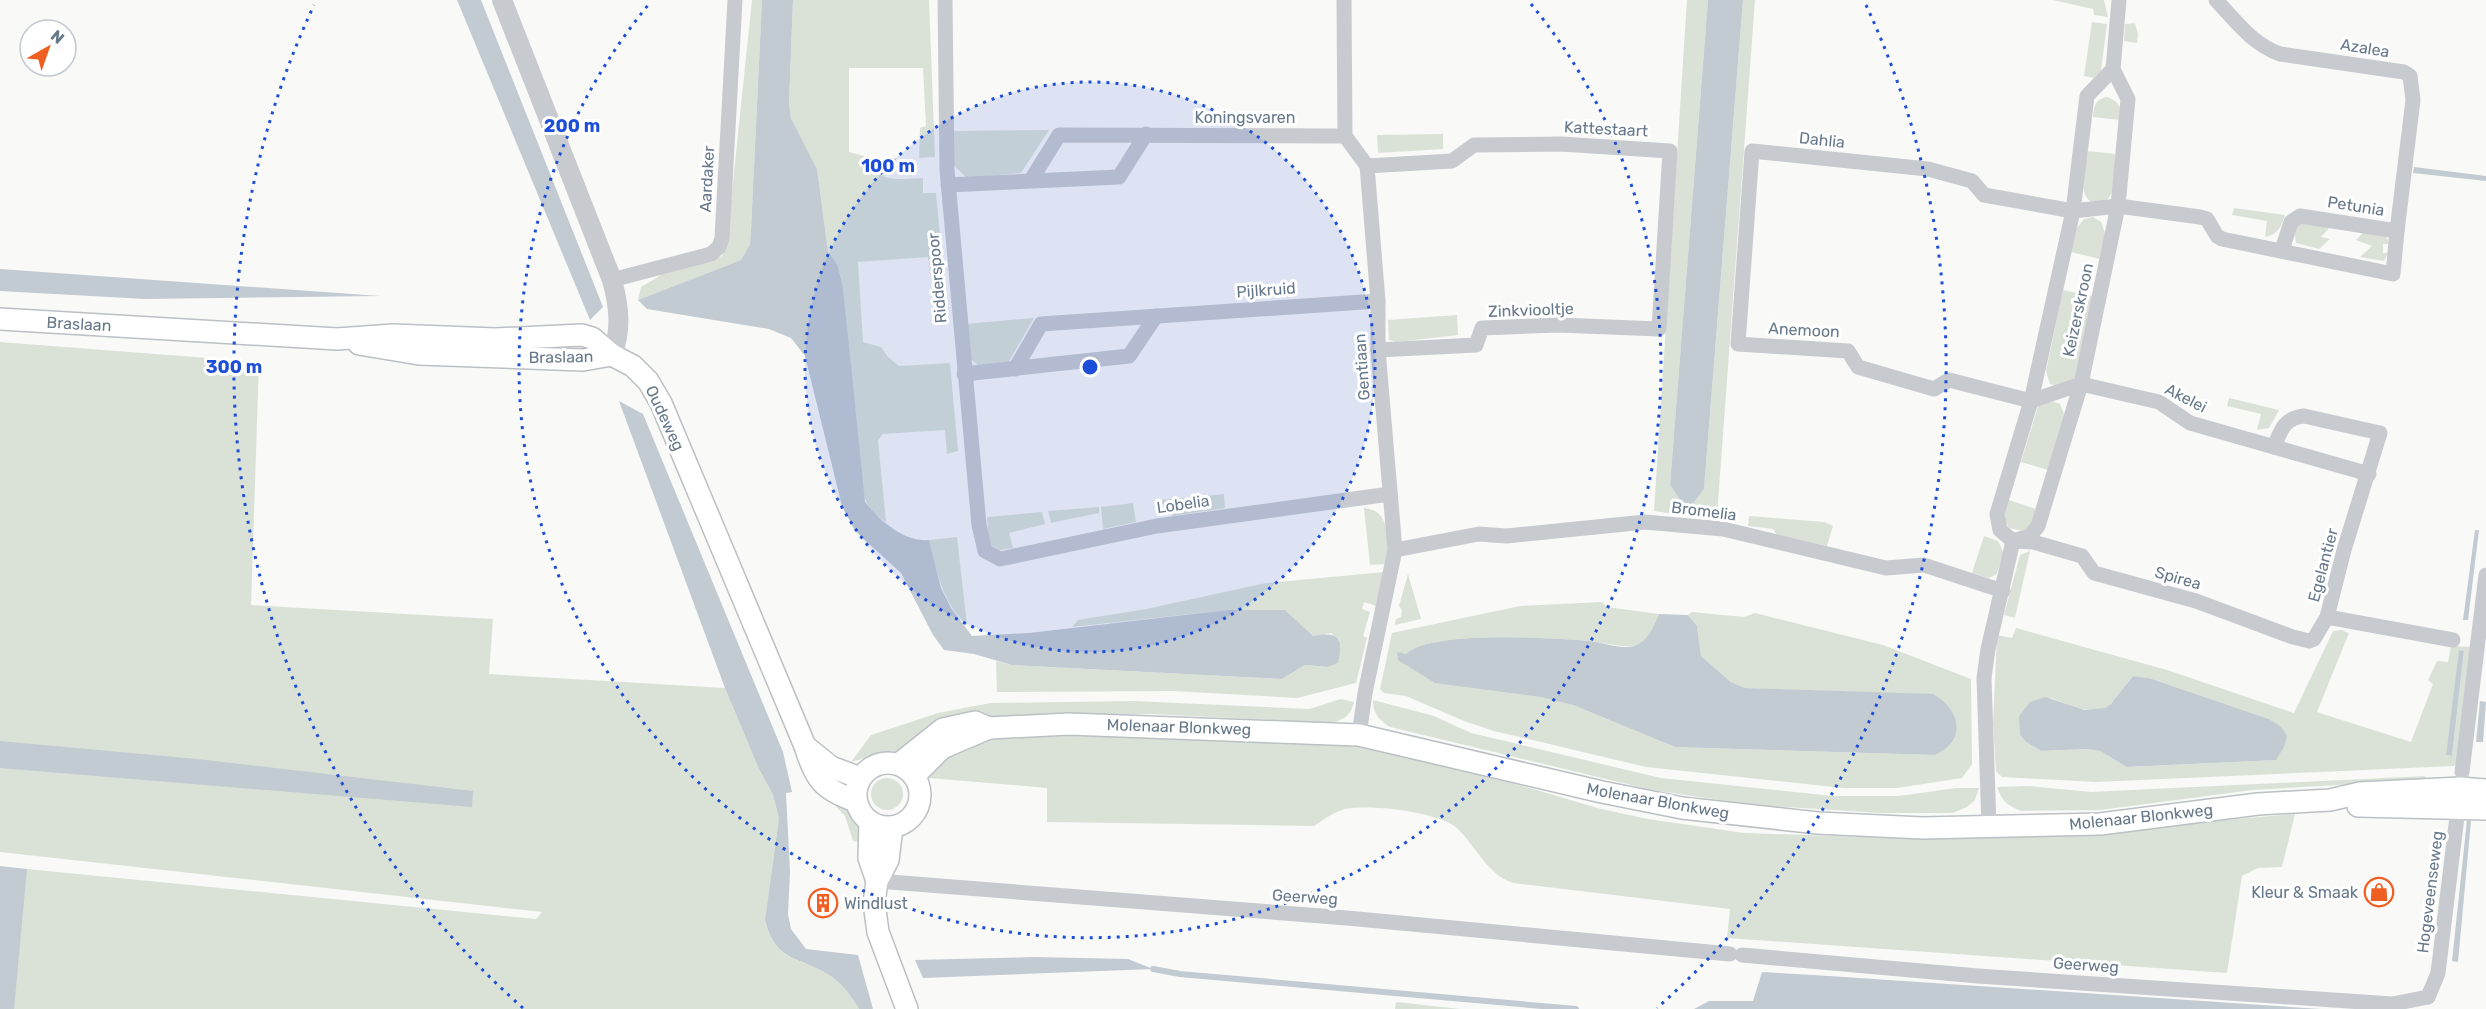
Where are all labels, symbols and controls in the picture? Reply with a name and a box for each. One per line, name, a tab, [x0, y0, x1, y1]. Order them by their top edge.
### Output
north arrow	[18, 18, 78, 78]
text: N	[47, 26, 68, 48]
street label: Azalea	[2339, 35, 2391, 61]
street label: Koningsvaren	[1195, 108, 1295, 127]
text: 200 m	[544, 115, 600, 137]
street label: Kattestaart	[1563, 117, 1649, 141]
street label: Dahlia	[1798, 128, 1846, 152]
street label: Aardaker	[696, 145, 718, 213]
text: 100 m	[861, 155, 915, 177]
street label: Petunia	[2326, 192, 2386, 220]
street label: Ridderspoor	[924, 232, 950, 324]
street label: Keizerskroon	[2059, 261, 2097, 359]
street label: Pijlkruid	[1236, 278, 1296, 302]
street label: Zinkviooltje	[1488, 299, 1574, 321]
street label: Braslaan	[46, 313, 112, 335]
street label: Anemoon	[1768, 319, 1840, 341]
street label: Gentiaan	[1350, 333, 1374, 401]
street label: Braslaan	[528, 347, 594, 367]
text: 300 m	[206, 356, 262, 378]
centre of rings	[1080, 357, 1100, 377]
street label: Akelei	[2162, 379, 2210, 417]
street label: Oudeweg	[642, 382, 688, 454]
street label: Lobelia	[1155, 491, 1211, 517]
street label: Bromelia	[1670, 498, 1738, 524]
street label: Egelantier	[2304, 526, 2342, 604]
street label: Spirea	[2153, 562, 2203, 594]
street label: Molenaar Blonkweg	[1106, 715, 1252, 739]
street label: Molenaar Blonkweg	[1585, 779, 1731, 823]
street label: Molenaar Blonkweg	[2068, 800, 2214, 834]
street label: Hogeveenseweg	[2413, 830, 2447, 954]
shop icon: Kleur & Smaak	[2363, 876, 2395, 908]
place label: Kleur & Smaak	[2251, 883, 2359, 902]
street label: Geerweg	[1271, 885, 1339, 909]
building icon: Windlust	[807, 887, 839, 919]
place label: Windlust	[844, 894, 908, 913]
street label: Geerweg	[2052, 953, 2120, 977]

